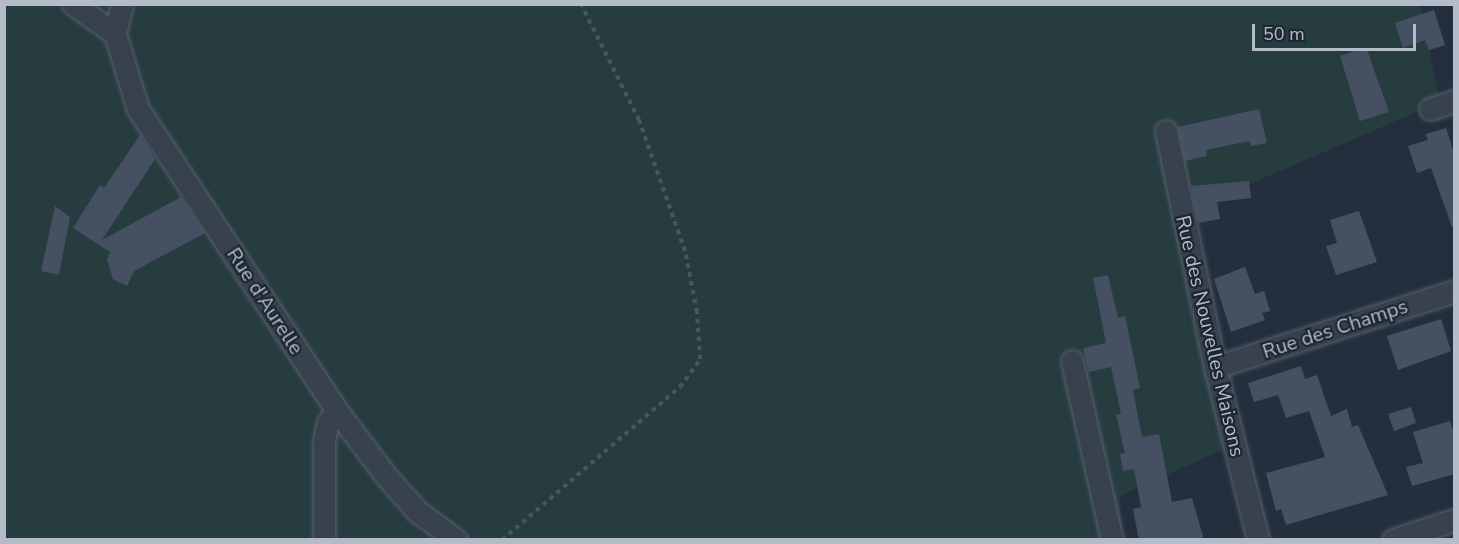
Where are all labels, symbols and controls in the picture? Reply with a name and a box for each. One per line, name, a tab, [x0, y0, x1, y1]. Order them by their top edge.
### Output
scale bar	[1255, 12, 1418, 50]
text: 50 m	[1263, 22, 1305, 46]
street label: Rue des Nouvelles Maisons	[1171, 213, 1249, 459]
street label: Rue d'Aurelle	[222, 243, 308, 359]
street label: Rue des Champs	[1259, 294, 1411, 364]

